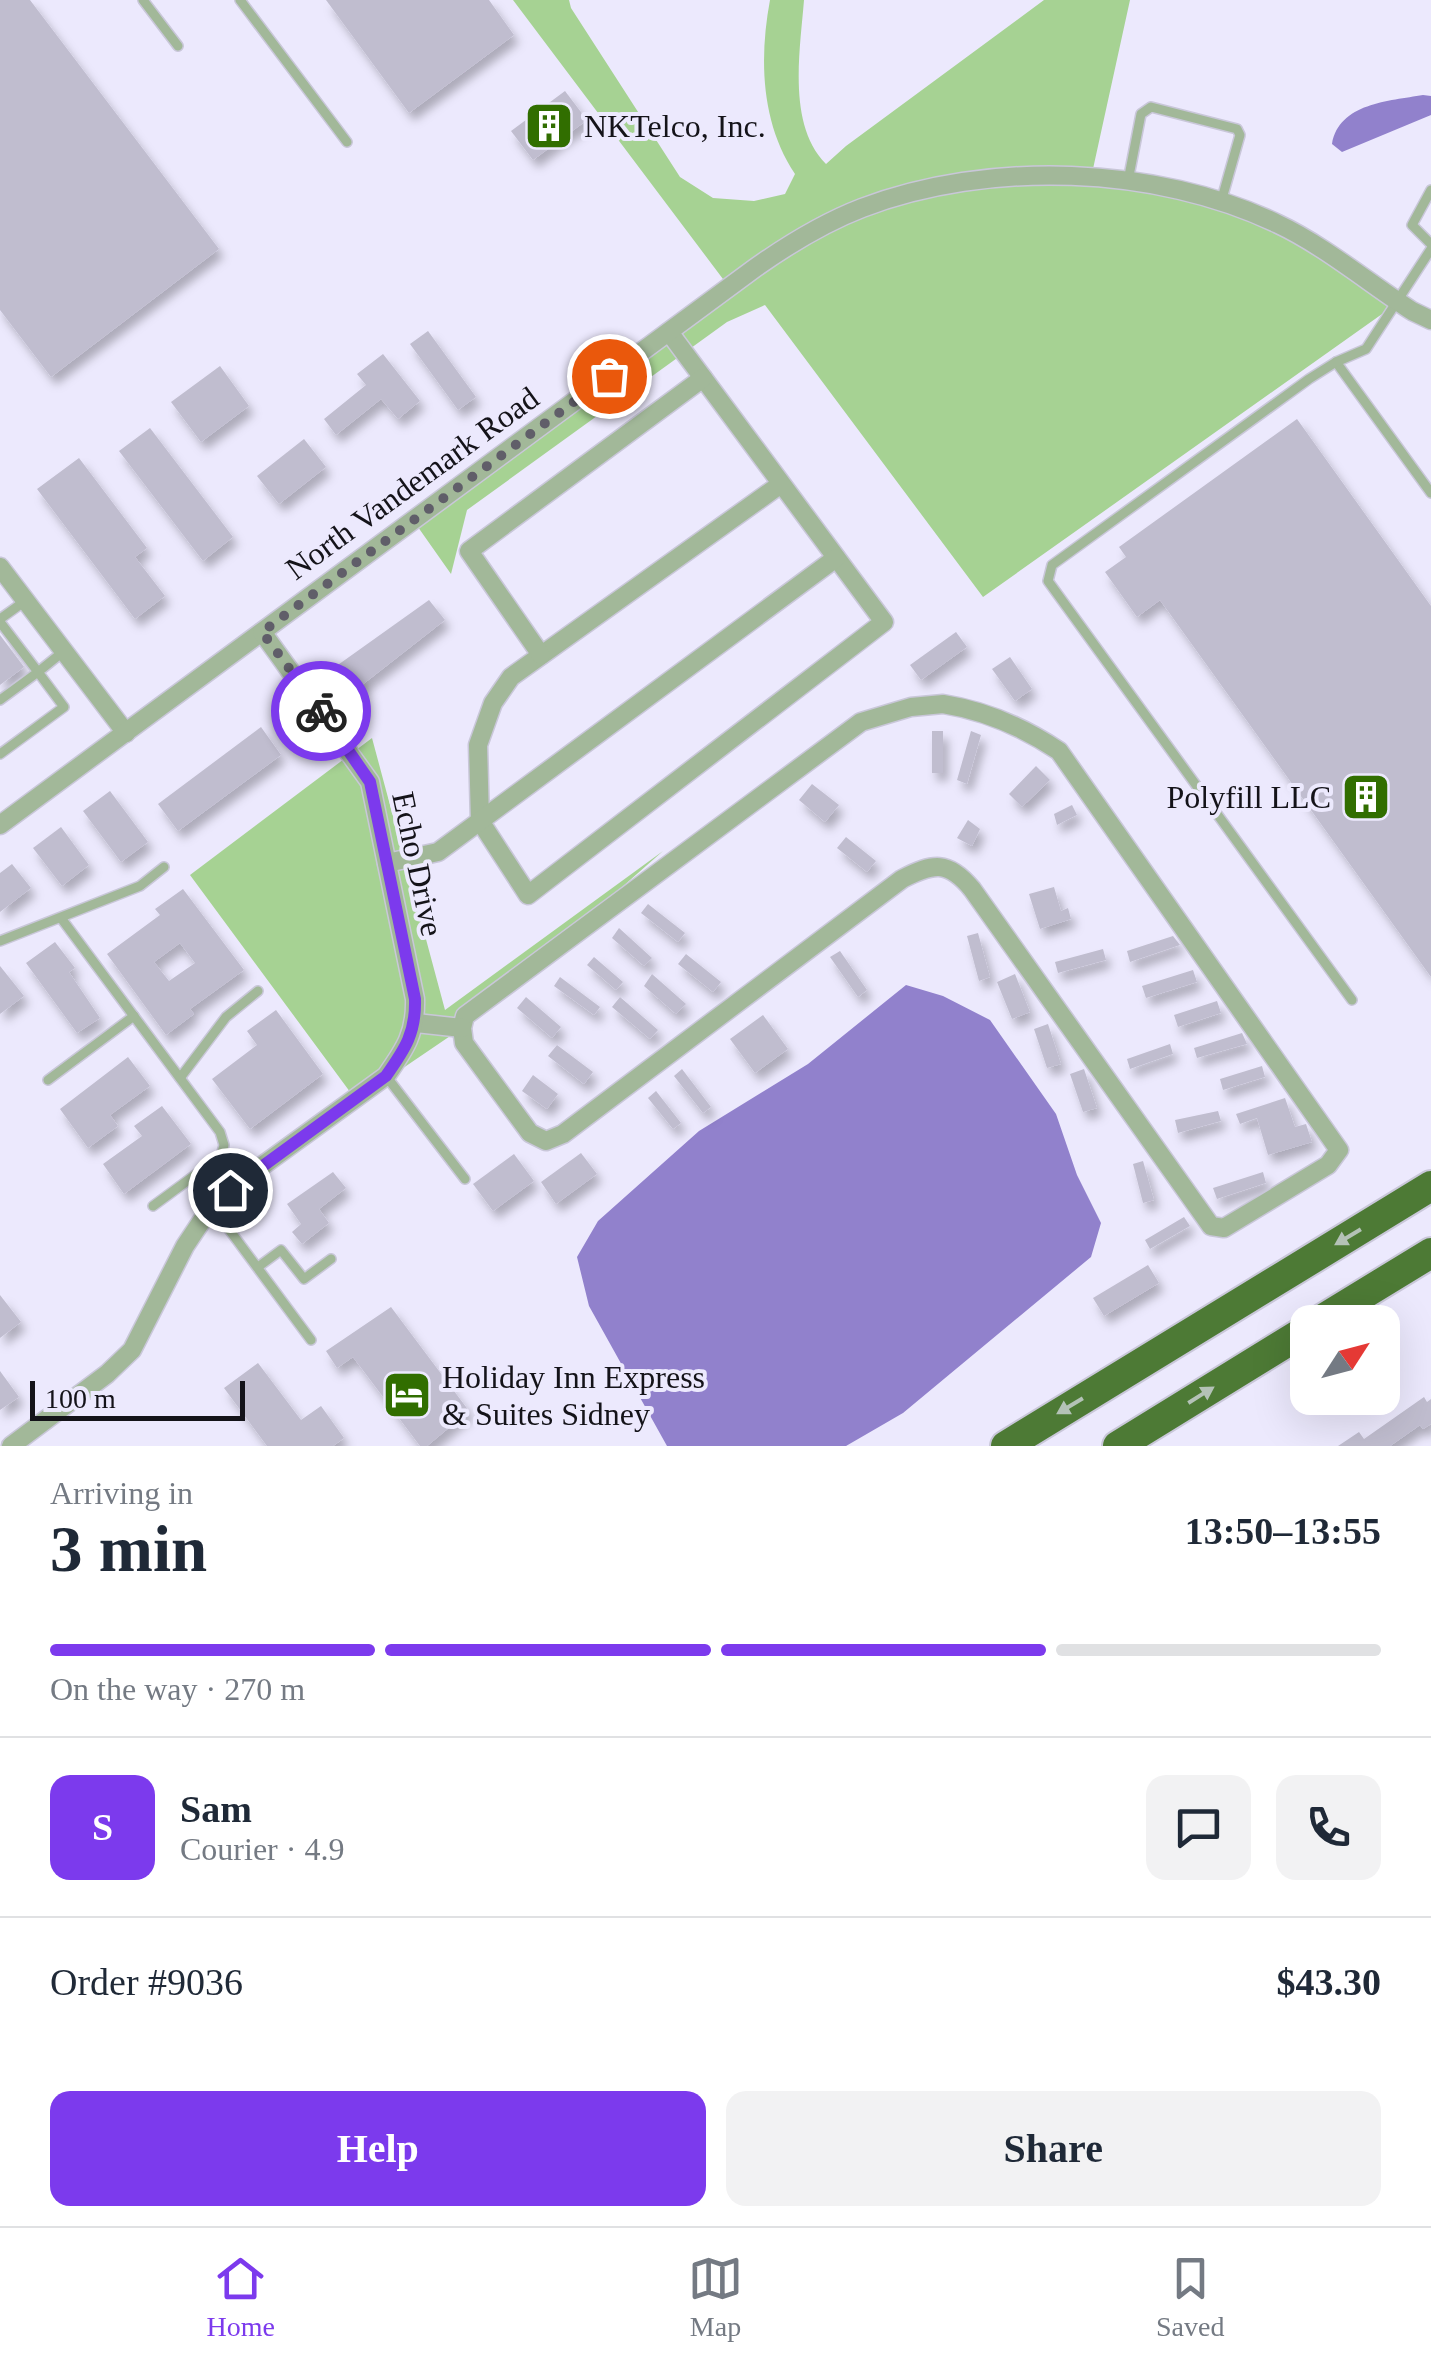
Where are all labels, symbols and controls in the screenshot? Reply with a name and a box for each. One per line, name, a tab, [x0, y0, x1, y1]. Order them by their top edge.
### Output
building icon: NKTelco, Inc.	[523, 100, 575, 152]
place label: NKTelco, Inc.	[584, 108, 766, 144]
pin	[567, 334, 652, 419]
icon: bag	[582, 349, 637, 404]
street label: North Vandemark Road	[279, 379, 545, 587]
courier	[271, 661, 371, 761]
icon: bike	[294, 684, 349, 739]
building icon: Polyfill LLC	[1340, 771, 1392, 823]
place label: Polyfill LLC	[1167, 779, 1331, 815]
street label: Echo Drive	[385, 789, 451, 939]
pin	[188, 1148, 273, 1233]
icon: home	[203, 1163, 258, 1218]
one-way arrow	[1334, 1228, 1362, 1245]
north arrow	[1290, 1305, 1400, 1415]
map controls	[1290, 1305, 1400, 1415]
place label: Holiday Inn Express & Suites Sidney	[442, 1359, 705, 1432]
hotel icon: Holiday Inn Express & Suites Sidney	[381, 1369, 433, 1421]
scale bar	[30, 1376, 245, 1420]
text: 100 m	[45, 1383, 116, 1414]
one-way arrow	[1187, 1387, 1215, 1404]
one-way arrow	[1057, 1397, 1084, 1415]
text: Arriving in	[50, 1475, 193, 1511]
text: 13:50–13:55	[1185, 1510, 1381, 1552]
text: 3 min	[50, 1513, 207, 1585]
text: On the way · 270 m	[50, 1671, 305, 1707]
button: chat	[1146, 1775, 1251, 1880]
button: phone	[1276, 1775, 1381, 1880]
text: Sam	[180, 1788, 252, 1830]
text: S	[92, 1806, 113, 1848]
text: Courier · 4.9	[180, 1831, 344, 1867]
text: Order #9036	[50, 1961, 243, 2003]
text: $43.30	[1277, 1961, 1381, 2003]
button: Help	[50, 2091, 706, 2206]
button: Share	[726, 2091, 1381, 2206]
tab: Home	[207, 2251, 275, 2343]
tab: Map	[688, 2251, 743, 2343]
tab: Saved	[1156, 2251, 1224, 2343]

